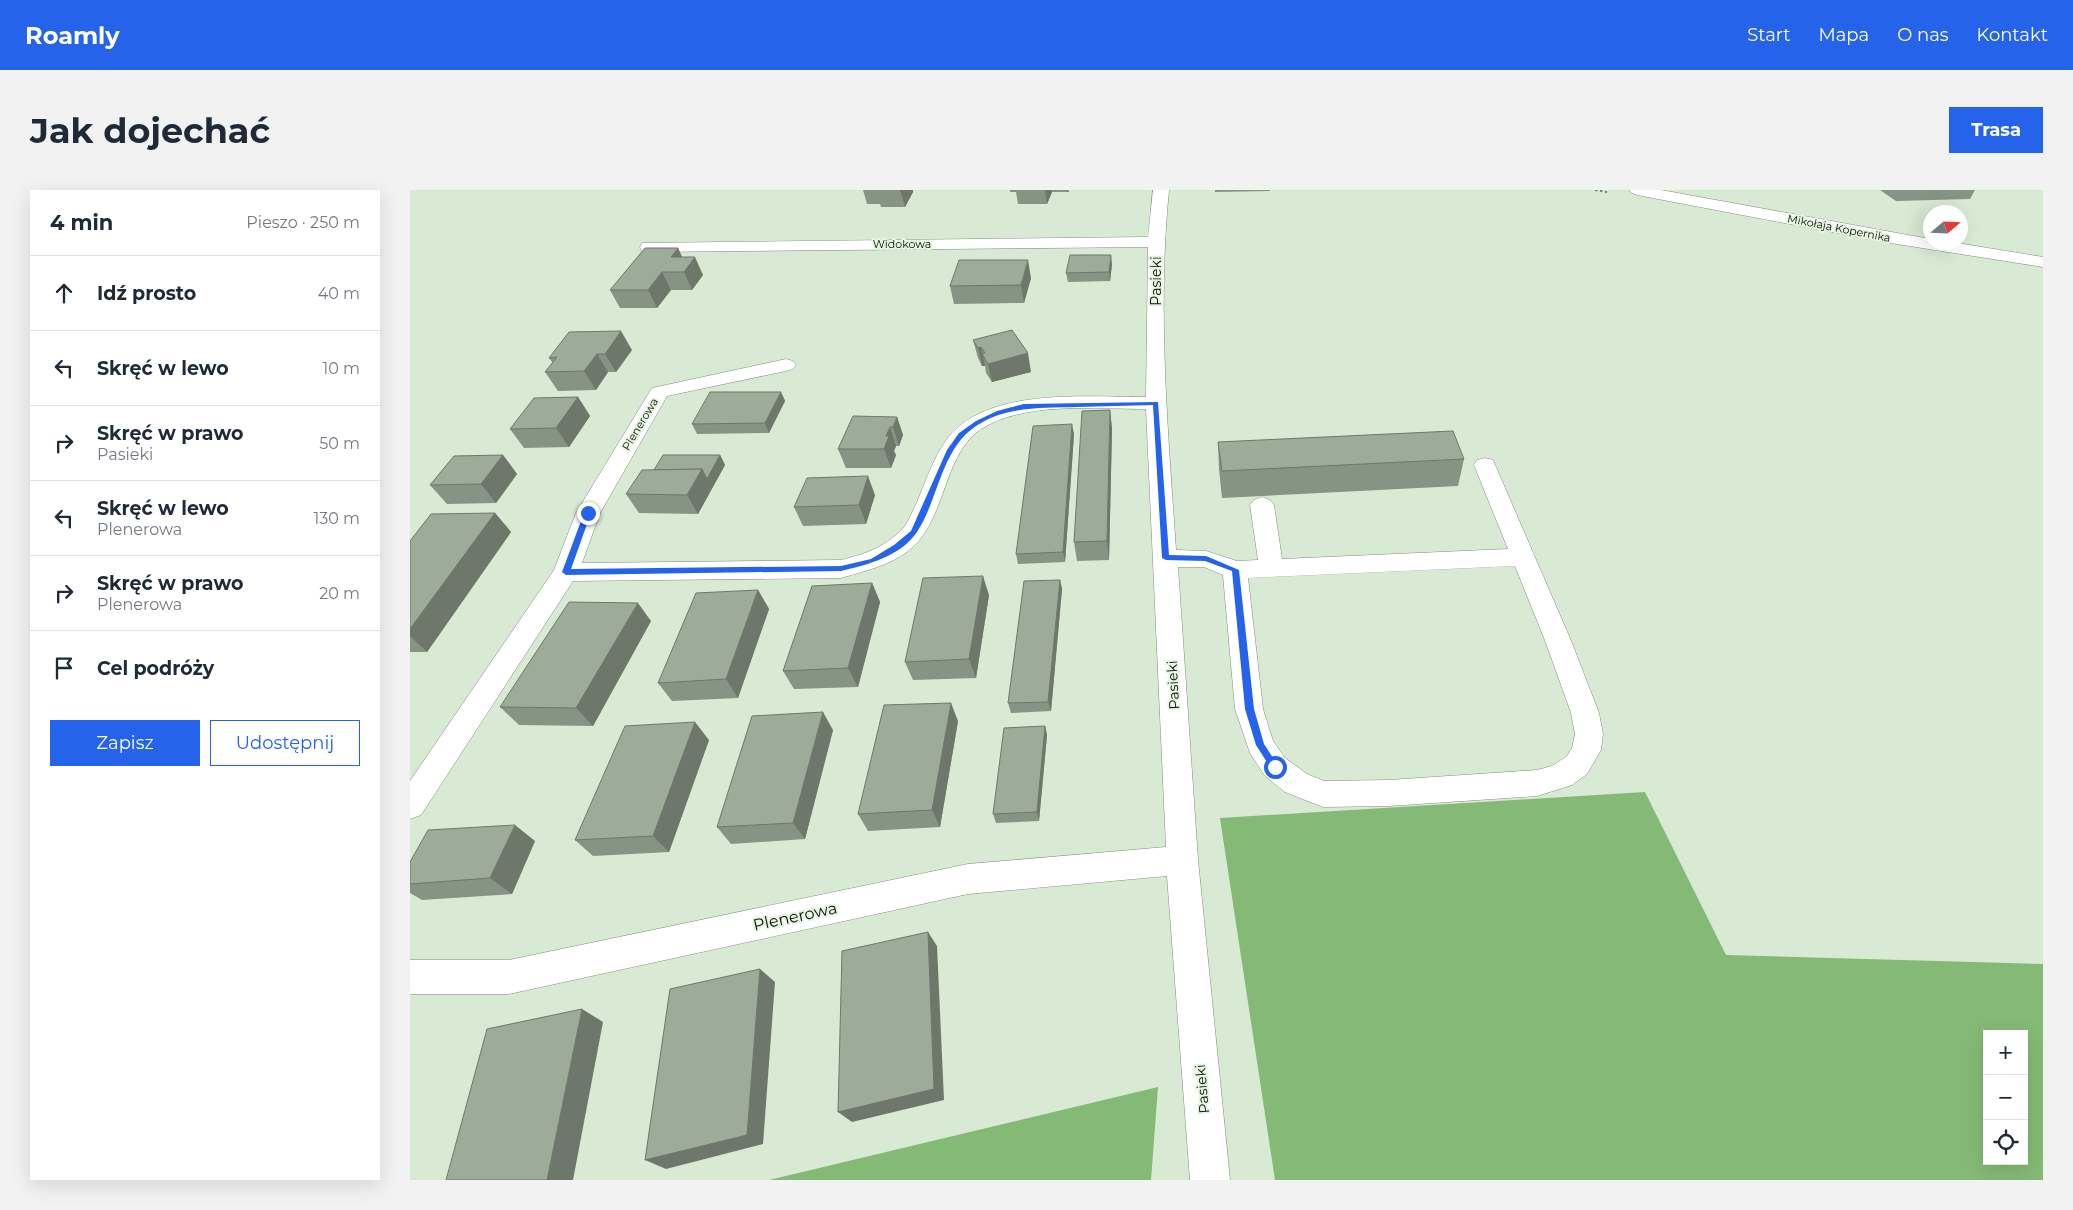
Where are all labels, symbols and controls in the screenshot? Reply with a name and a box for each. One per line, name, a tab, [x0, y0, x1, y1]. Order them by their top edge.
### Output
text: Roamly	[25, 21, 120, 50]
text: Start	[1747, 24, 1791, 46]
text: Mapa	[1819, 24, 1869, 46]
text: O nas	[1897, 24, 1949, 46]
text: Kontakt	[1977, 24, 2048, 46]
button: Trasa	[1949, 107, 2043, 153]
text: Jak dojechać	[30, 109, 270, 152]
north arrow	[1923, 205, 1968, 250]
text: 4 min	[50, 210, 113, 235]
street label: Mikołaja Kopernika	[1786, 211, 1892, 245]
text: Pieszo · 250 m	[246, 213, 360, 232]
street label: Widokowa	[873, 237, 931, 251]
street label: Pasieki	[1147, 256, 1165, 306]
icon: ahead	[50, 279, 78, 307]
text: Idź prosto	[97, 282, 196, 305]
text: 40 m	[318, 284, 360, 303]
icon: left	[50, 354, 78, 382]
text: Skręć w lewo	[97, 357, 229, 380]
text: 10 m	[322, 359, 360, 378]
street label: Plenerowa	[619, 395, 661, 453]
text: Skręć w prawo	[97, 422, 243, 445]
icon: right	[50, 429, 78, 457]
text: 50 m	[319, 434, 360, 453]
text: Pasieki	[97, 445, 153, 464]
text: Skręć w lewo	[97, 497, 229, 520]
route end	[577, 502, 600, 525]
icon: left	[50, 504, 78, 532]
text: 130 m	[313, 509, 360, 528]
text: Plenerowa	[97, 520, 182, 539]
text: Skręć w prawo	[97, 572, 243, 595]
icon: right	[50, 579, 78, 607]
text: 20 m	[319, 584, 360, 603]
text: Plenerowa	[97, 595, 182, 614]
icon: arrive	[50, 654, 78, 682]
text: Cel podróży	[97, 657, 214, 680]
street label: Pasieki	[1163, 660, 1183, 710]
button: Zapisz	[50, 720, 200, 766]
button: Udostępnij	[210, 720, 360, 766]
route start	[1264, 756, 1287, 779]
street label: Plenerowa	[751, 898, 839, 935]
map controls	[1983, 1030, 2028, 1165]
button: +	[1983, 1030, 2028, 1075]
street label: Pasieki	[1191, 1064, 1213, 1114]
button: −	[1983, 1075, 2028, 1120]
button: locate	[1983, 1120, 2028, 1165]

